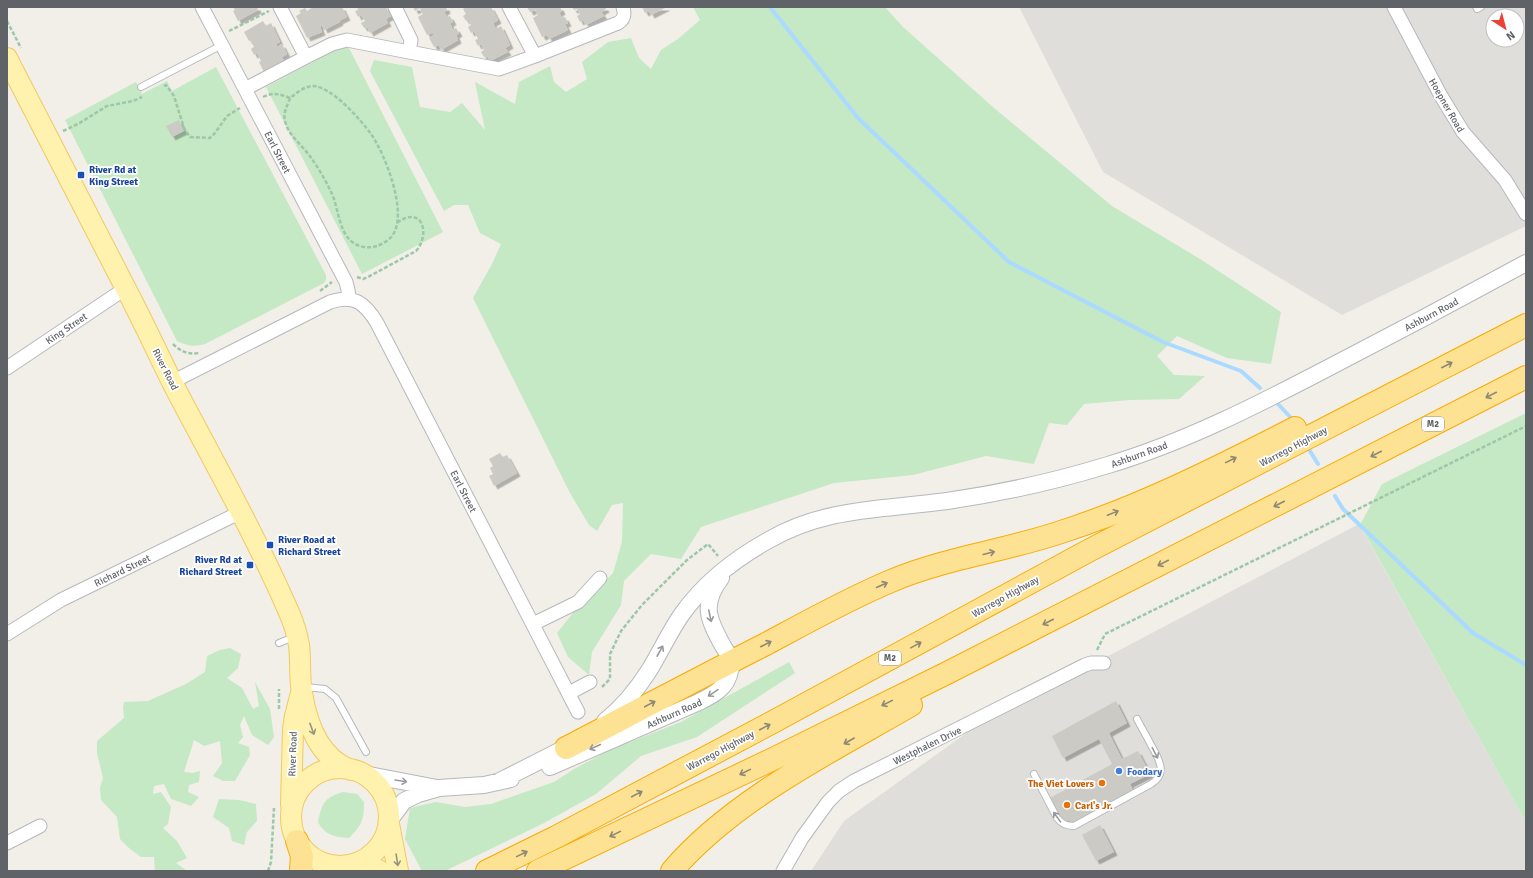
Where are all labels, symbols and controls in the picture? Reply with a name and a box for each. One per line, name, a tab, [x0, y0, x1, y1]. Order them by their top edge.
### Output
north arrow	[1485, 8, 1525, 48]
text: N	[1504, 28, 1518, 43]
street label: Hoepner Road	[1426, 77, 1466, 134]
street label: Earl Street	[261, 129, 293, 176]
place label: River Rd at King Street	[89, 164, 138, 188]
marker: River Rd at King Street	[76, 170, 86, 180]
street label: Ashburn Road	[1402, 296, 1461, 334]
street label: King Street	[43, 310, 90, 347]
street label: River Road	[149, 347, 181, 392]
one-way arrow	[1441, 361, 1453, 368]
one-way arrow	[1486, 391, 1498, 399]
road number: M2	[1422, 417, 1444, 431]
street label: Warrego Highway	[1258, 424, 1330, 470]
street label: Ashburn Road	[1109, 439, 1169, 471]
one-way arrow	[1370, 451, 1382, 458]
one-way arrow	[1225, 456, 1237, 463]
street label: Earl Street	[447, 468, 479, 515]
one-way arrow	[1274, 500, 1286, 508]
one-way arrow	[1106, 509, 1118, 517]
place label: River Road at Richard Street	[278, 534, 341, 558]
marker: River Road at Richard Street	[265, 540, 275, 550]
one-way arrow	[982, 548, 995, 556]
street label: Richard Street	[92, 552, 153, 590]
place label: River Rd at Richard Street	[179, 554, 242, 578]
one-way arrow	[1158, 559, 1170, 567]
marker: River Rd at Richard Street	[245, 560, 255, 570]
street label: Warrego Highway	[970, 573, 1041, 620]
one-way arrow	[876, 581, 888, 588]
one-way arrow	[706, 609, 714, 622]
one-way arrow	[1042, 618, 1054, 626]
one-way arrow	[760, 639, 772, 647]
one-way arrow	[910, 640, 922, 648]
one-way arrow	[657, 645, 665, 657]
road number: M2	[879, 651, 901, 665]
one-way arrow	[708, 689, 719, 698]
street label: Ashburn Road	[645, 696, 704, 731]
one-way arrow	[881, 699, 893, 707]
one-way arrow	[644, 700, 656, 707]
one-way arrow	[309, 722, 317, 734]
one-way arrow	[759, 723, 771, 730]
street label: Westphalen Drive	[891, 724, 964, 768]
street label: Warrego Highway	[685, 728, 757, 774]
street label: River Road	[286, 731, 300, 777]
one-way arrow	[843, 738, 855, 746]
one-way arrow	[590, 744, 602, 752]
one-way arrow	[1152, 747, 1159, 759]
marker: Foodary	[1114, 766, 1124, 776]
place label: Foodary	[1127, 766, 1162, 778]
one-way arrow	[739, 769, 751, 776]
one-way arrow	[394, 777, 407, 785]
place label: The Viet Lovers	[1028, 778, 1095, 790]
marker: The Viet Lovers	[1097, 778, 1107, 788]
one-way arrow	[631, 790, 643, 797]
marker: Carl's Jr.	[1062, 800, 1072, 810]
place label: Carl's Jr.	[1075, 800, 1113, 812]
one-way arrow	[1053, 812, 1061, 823]
one-way arrow	[609, 831, 621, 838]
one-way arrow	[516, 850, 528, 857]
one-way arrow	[393, 853, 401, 866]

